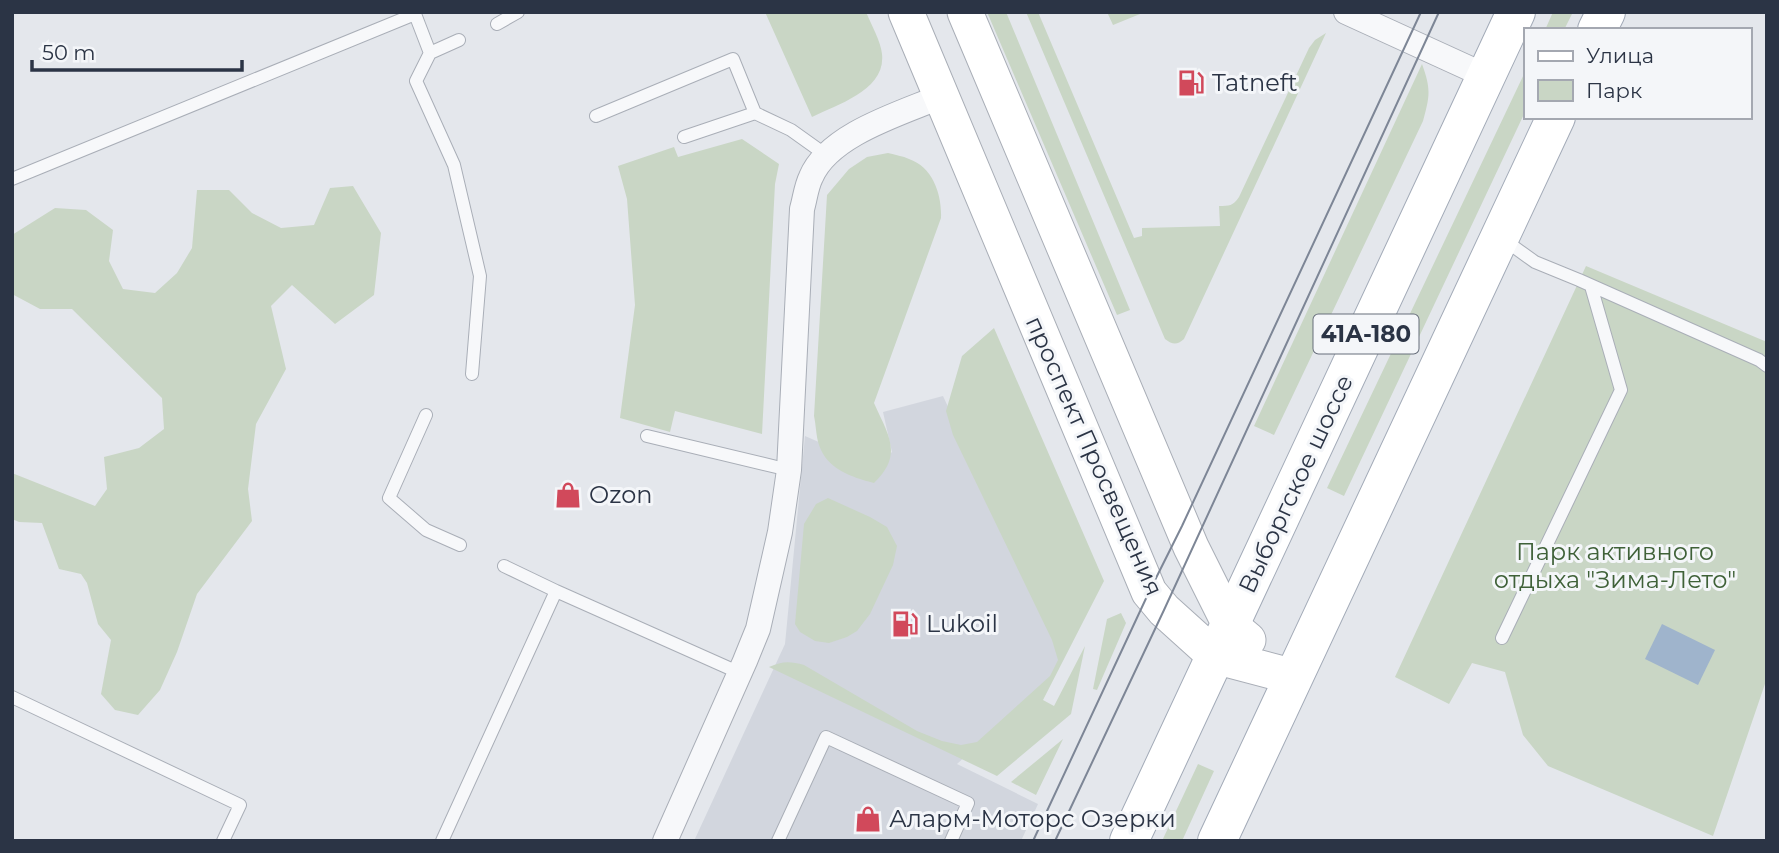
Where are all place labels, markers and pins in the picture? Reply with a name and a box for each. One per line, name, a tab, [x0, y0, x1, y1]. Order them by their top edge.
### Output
fuel station icon: Tatneft	[1176, 68, 1206, 98]
place label: Tatneft	[1212, 68, 1298, 97]
shop icon: Ozon	[553, 480, 583, 510]
place label: Ozon	[589, 480, 652, 509]
fuel station icon: Lukoil	[890, 609, 920, 639]
place label: Lukoil	[926, 609, 998, 638]
shop icon: Аларм-Моторс Озерки	[853, 804, 883, 834]
place label: Аларм-Моторс Озерки	[889, 804, 1176, 833]

